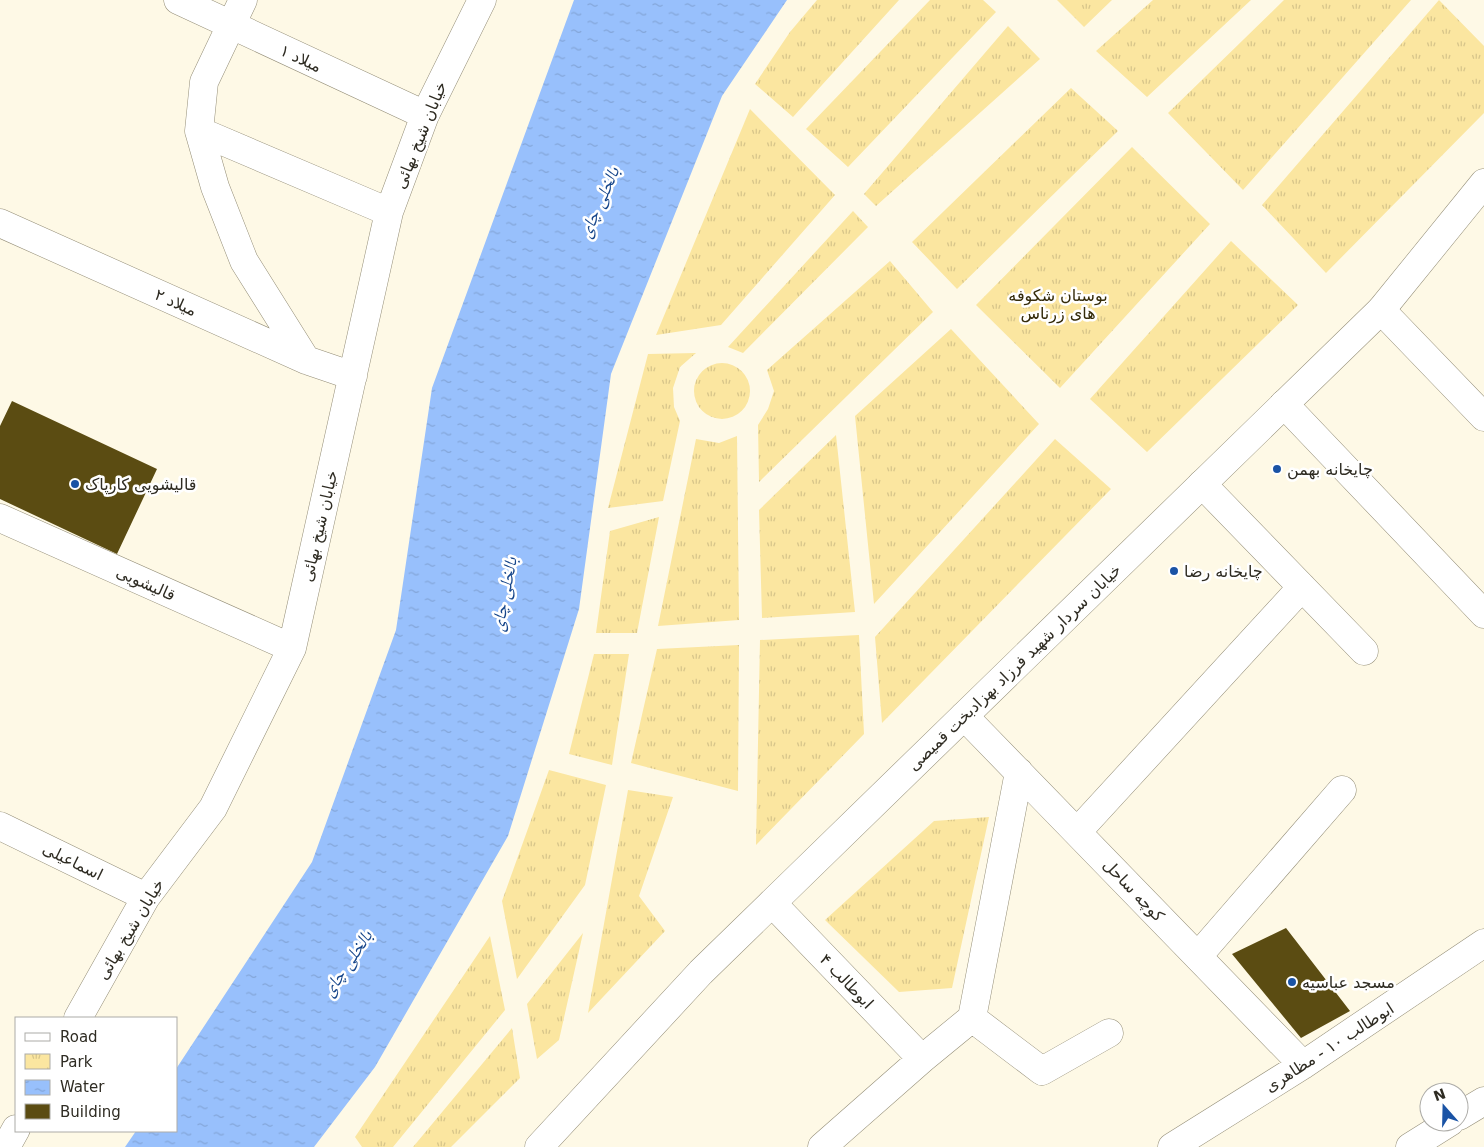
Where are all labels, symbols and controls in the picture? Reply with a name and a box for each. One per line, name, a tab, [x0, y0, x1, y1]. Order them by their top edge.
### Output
street label: میلاد ۱	[277, 41, 325, 76]
street label: خیابان شیخ بهائی	[390, 79, 452, 192]
water label: بالخلی چای	[574, 162, 625, 241]
street label: میلاد ۲	[152, 285, 200, 320]
park label: بوستان شکوفه های زرناس	[1008, 286, 1108, 324]
place label: چایخانه بهمن	[1287, 460, 1373, 480]
marker: چایخانه بهمن	[1271, 463, 1283, 475]
street label: خیابان شیخ بهائی	[297, 468, 343, 584]
place label: قالیشویی کارپاک	[85, 475, 197, 495]
marker: قالیشویی کارپاک	[69, 478, 81, 490]
water label: بالخلی چای	[486, 554, 522, 633]
street label: خیابان سردار شهید فرزاد بهزاد‌بخت قمیصی	[904, 560, 1126, 775]
street label: قالیشویی	[113, 562, 178, 606]
place label: چایخانه رضا	[1184, 562, 1263, 582]
marker: چایخانه رضا	[1168, 565, 1180, 577]
street label: اسماعیلی	[39, 839, 106, 884]
street label: کوچه ساحل	[1098, 855, 1168, 927]
street label: خیابان شیخ بهائی	[93, 876, 169, 983]
water label: بالخلی چای	[317, 925, 378, 1000]
street label: ابوطالب ۴	[815, 950, 877, 1013]
place label: مسجد عباسیه	[1302, 973, 1395, 992]
marker: مسجد عباسیه	[1286, 976, 1298, 988]
street label: ابوطالب ۱۰ - مظاهری	[1261, 999, 1398, 1097]
legend	[15, 1017, 178, 1132]
text: Road	[60, 1028, 98, 1046]
text: Park	[60, 1053, 93, 1071]
text: Water	[60, 1078, 105, 1096]
north arrow	[1419, 1082, 1469, 1132]
text: N	[1431, 1085, 1448, 1104]
text: Building	[60, 1103, 121, 1121]

